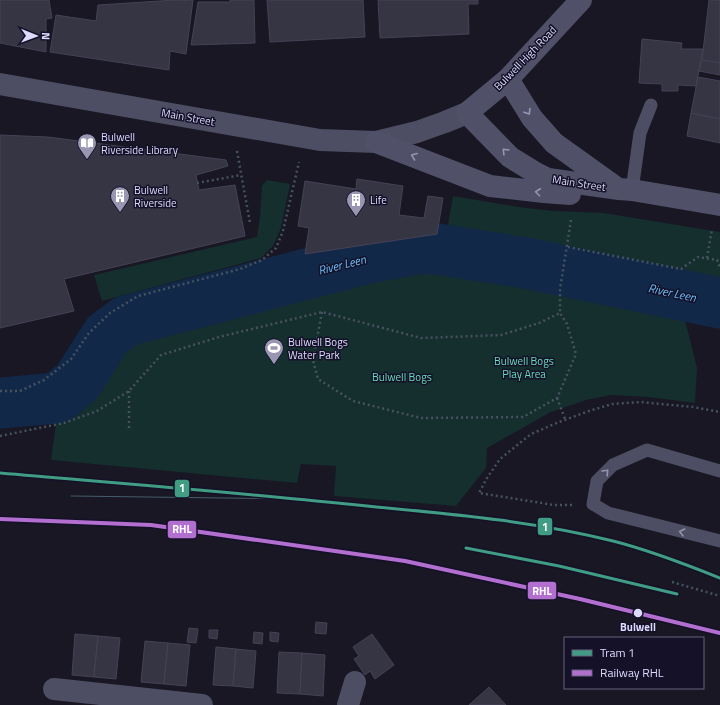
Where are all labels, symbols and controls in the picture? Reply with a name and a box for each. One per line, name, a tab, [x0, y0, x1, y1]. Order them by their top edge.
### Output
north arrow	[16, 16, 56, 56]
street label: Bulwell High Road	[490, 22, 560, 94]
text: N	[38, 32, 54, 40]
street label: Main Street	[160, 104, 216, 130]
one-way arrow	[524, 108, 531, 115]
place label: Bulwell Riverside Library	[101, 129, 179, 158]
library icon: Bulwell Riverside Library	[76, 132, 98, 160]
one-way arrow	[502, 148, 510, 156]
one-way arrow	[410, 153, 417, 161]
street label: Main Street	[551, 171, 607, 195]
place label: Bulwell Riverside	[134, 182, 177, 211]
building icon: Bulwell Riverside	[109, 185, 131, 213]
one-way arrow	[535, 187, 541, 196]
building icon: Life	[345, 189, 367, 217]
place label: Life	[370, 192, 387, 208]
water label: River Leen	[316, 249, 369, 280]
water label: River Leen	[646, 278, 699, 307]
place label: Bulwell Bogs Water Park	[288, 334, 348, 363]
sports icon: Bulwell Bogs Water Park	[263, 337, 285, 365]
park label: Bulwell Bogs Play Area	[494, 353, 554, 382]
park label: Bulwell Bogs	[372, 369, 432, 385]
one-way arrow	[602, 469, 609, 477]
line badge: 1	[174, 479, 190, 498]
text: 1	[179, 480, 185, 496]
line badge: 1	[537, 517, 553, 536]
text: 1	[542, 519, 548, 535]
line badge: RHL	[167, 520, 197, 539]
text: RHL	[172, 521, 193, 537]
one-way arrow	[679, 528, 686, 537]
line badge: RHL	[527, 581, 557, 600]
text: RHL	[532, 583, 553, 599]
marker: Bulwell	[632, 607, 644, 619]
place label: Bulwell	[620, 619, 656, 635]
legend	[564, 637, 704, 689]
text: Tram 1	[600, 643, 635, 662]
text: Railway RHL	[600, 663, 664, 682]

